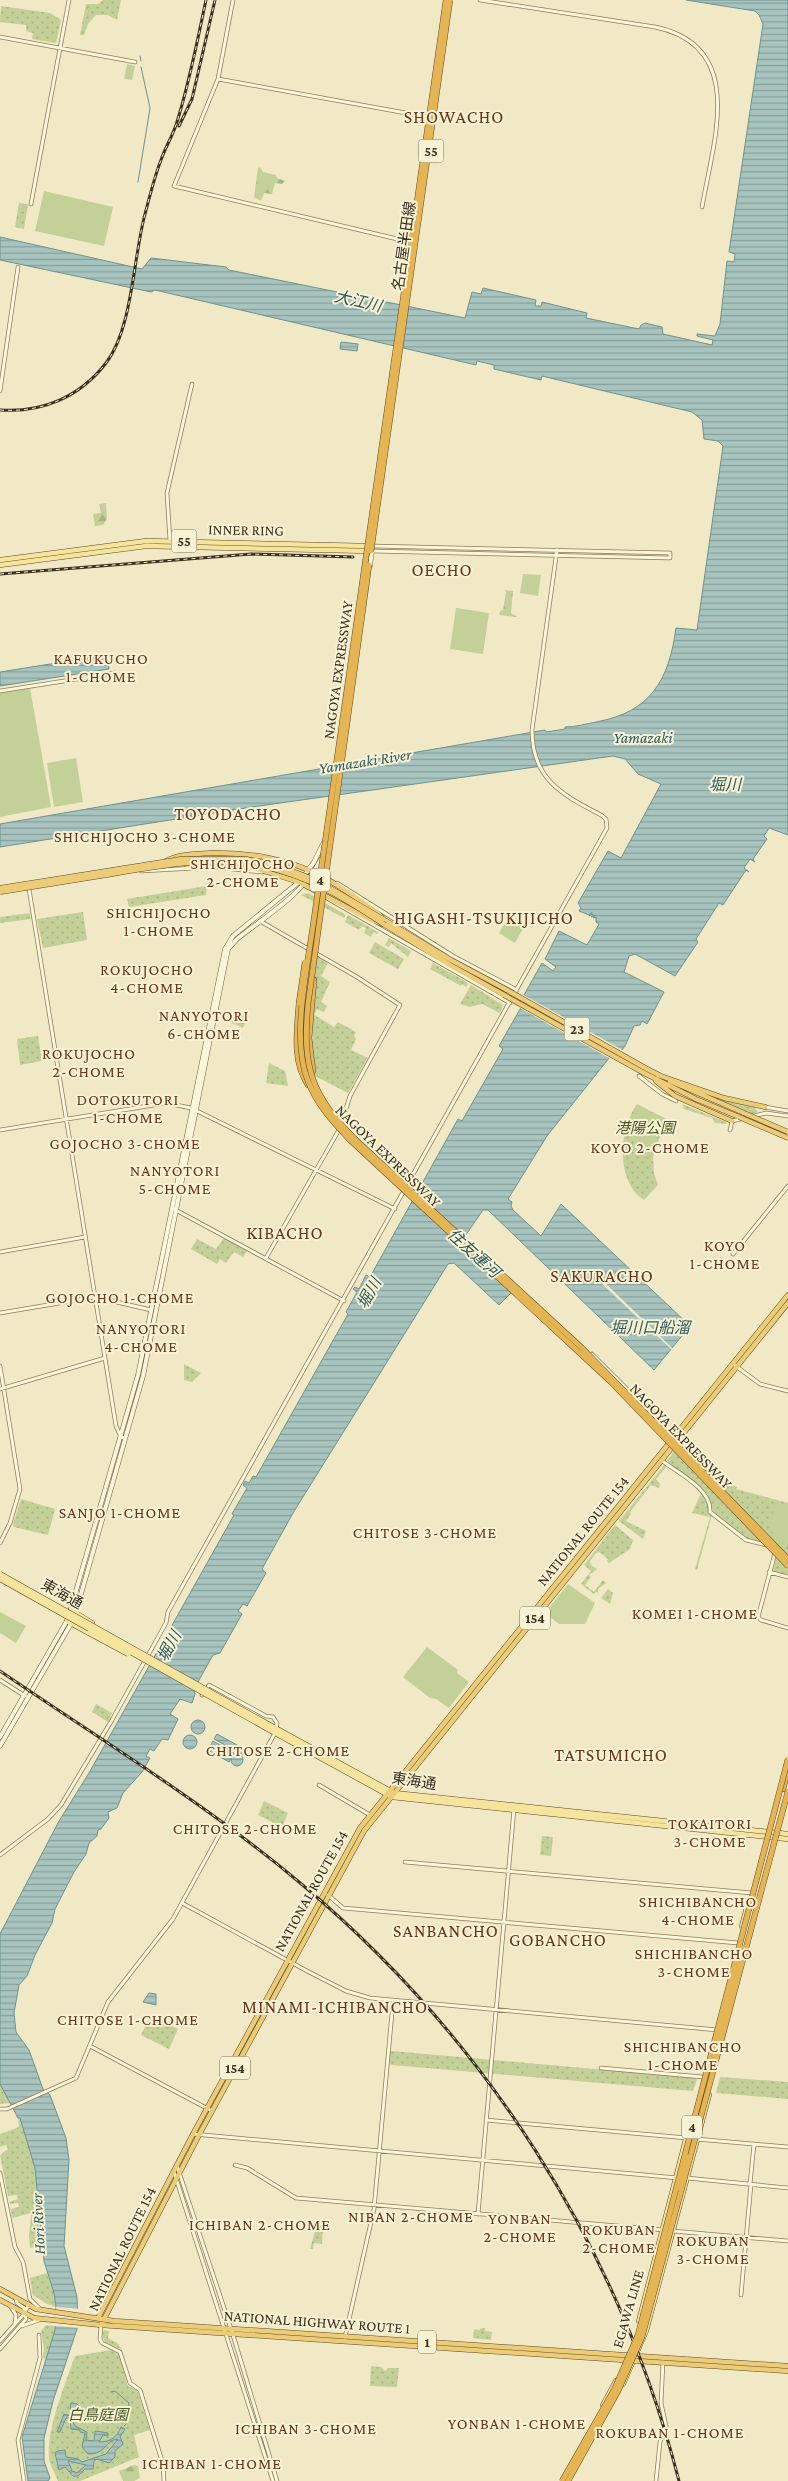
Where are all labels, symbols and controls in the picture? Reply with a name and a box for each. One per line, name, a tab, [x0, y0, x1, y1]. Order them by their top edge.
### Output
district label: SHOWACHO	[404, 107, 504, 127]
road number: 55	[418, 140, 444, 162]
street label: 名古屋半田線	[390, 200, 418, 292]
water label: 大江川	[333, 287, 385, 315]
street label: INNER RING	[208, 521, 284, 539]
road number: 55	[172, 530, 196, 552]
district label: OECHO	[411, 560, 473, 580]
street label: NAGOYA EXPRESSWAY	[320, 600, 356, 740]
district label: KAFUKUCHO 1-CHOME	[53, 650, 149, 685]
water label: Yamazaki	[613, 729, 673, 746]
water label: Yamazaki River	[318, 745, 413, 777]
water label: 堀川	[709, 776, 743, 793]
district label: TOYODACHO	[174, 804, 282, 824]
district label: SHICHIJOCHO 3-CHOME	[54, 828, 236, 846]
district label: SHICHIJOCHO 2-CHOME	[191, 855, 295, 890]
road number: 4	[310, 868, 330, 892]
district label: SHICHIJOCHO 1-CHOME	[107, 904, 211, 939]
district label: HIGASHI-TSUKIJICHO	[394, 908, 574, 928]
district label: ROKUJOCHO 4-CHOME	[100, 961, 194, 996]
district label: NANYOTORI 6-CHOME	[159, 1007, 249, 1042]
road number: 23	[564, 1018, 590, 1040]
district label: ROKUJOCHO 2-CHOME	[42, 1045, 136, 1080]
district label: DOTOKUTORI 1-CHOME	[77, 1091, 179, 1126]
street label: NAGOYA EXPRESSWAY	[332, 1102, 444, 1210]
park label: 港陽公園	[615, 1120, 677, 1136]
district label: GOJOCHO 3-CHOME	[49, 1135, 201, 1153]
district label: KOYO 2-CHOME	[590, 1139, 710, 1156]
district label: NANYOTORI 5-CHOME	[130, 1162, 220, 1197]
district label: KIBACHO	[246, 1223, 324, 1243]
water label: 住友運河	[445, 1225, 506, 1283]
district label: KOYO 1-CHOME	[690, 1237, 760, 1272]
district label: SAKURACHO	[550, 1266, 654, 1286]
water label: 堀川	[354, 1273, 385, 1311]
district label: GOJOCHO 1-CHOME	[46, 1289, 194, 1307]
water label: 堀川口船溜	[610, 1319, 693, 1336]
district label: NANYOTORI 4-CHOME	[96, 1320, 186, 1355]
street label: NAGOYA EXPRESSWAY	[627, 1380, 735, 1492]
street label: NATIONAL ROUTE 154	[534, 1473, 632, 1589]
district label: SANJO 1-CHOME	[59, 1504, 181, 1522]
district label: CHITOSE 3-CHOME	[353, 1524, 497, 1541]
street label: 東海通	[38, 1576, 86, 1612]
district label: KOMEI 1-CHOME	[632, 1605, 758, 1622]
road number: 154	[520, 1606, 550, 1630]
water label: 堀川	[154, 1626, 185, 1664]
district label: CHITOSE 2-CHOME	[206, 1742, 350, 1759]
district label: TATSUMICHO	[554, 1745, 668, 1765]
street label: 東海通	[391, 1770, 437, 1792]
district label: TOKAITORI 3-CHOME	[668, 1815, 752, 1850]
district label: CHITOSE 2-CHOME	[173, 1820, 317, 1837]
street label: NATIONAL ROUTE 154	[271, 1828, 351, 1954]
district label: SHICHIBANCHO 4-CHOME	[639, 1893, 757, 1928]
district label: SANBANCHO	[393, 1921, 499, 1941]
district label: GOBANCHO	[509, 1930, 607, 1950]
district label: SHICHIBANCHO 3-CHOME	[635, 1945, 753, 1980]
district label: MINAMI-ICHIBANCHO	[242, 1997, 428, 2017]
district label: CHITOSE 1-CHOME	[57, 2011, 199, 2028]
district label: SHICHIBANCHO 1-CHOME	[624, 2038, 742, 2073]
road number: 154	[220, 2056, 250, 2080]
road number: 4	[682, 2116, 702, 2138]
street label: NATIONAL ROUTE 154	[85, 2184, 159, 2314]
water label: Hori River	[28, 2192, 48, 2255]
district label: NIBAN 2-CHOME	[348, 2208, 474, 2225]
district label: YONBAN 2-CHOME	[483, 2210, 557, 2245]
district label: ICHIBAN 2-CHOME	[189, 2216, 331, 2233]
district label: ROKUBAN 2-CHOME	[582, 2221, 656, 2256]
district label: ROKUBAN 3-CHOME	[676, 2232, 750, 2267]
street label: EGAWA LINE	[609, 2268, 647, 2350]
street label: NATIONAL HIGHWAY ROUTE 1	[223, 2308, 411, 2336]
road number: 1	[418, 2330, 436, 2354]
park label: 白鳥庭園	[68, 2407, 130, 2423]
district label: YONBAN 1-CHOME	[448, 2415, 586, 2432]
district label: ICHIBAN 3-CHOME	[235, 2420, 377, 2437]
district label: ROKUBAN 1-CHOME	[596, 2424, 744, 2441]
district label: ICHIBAN 1-CHOME	[142, 2455, 282, 2472]

